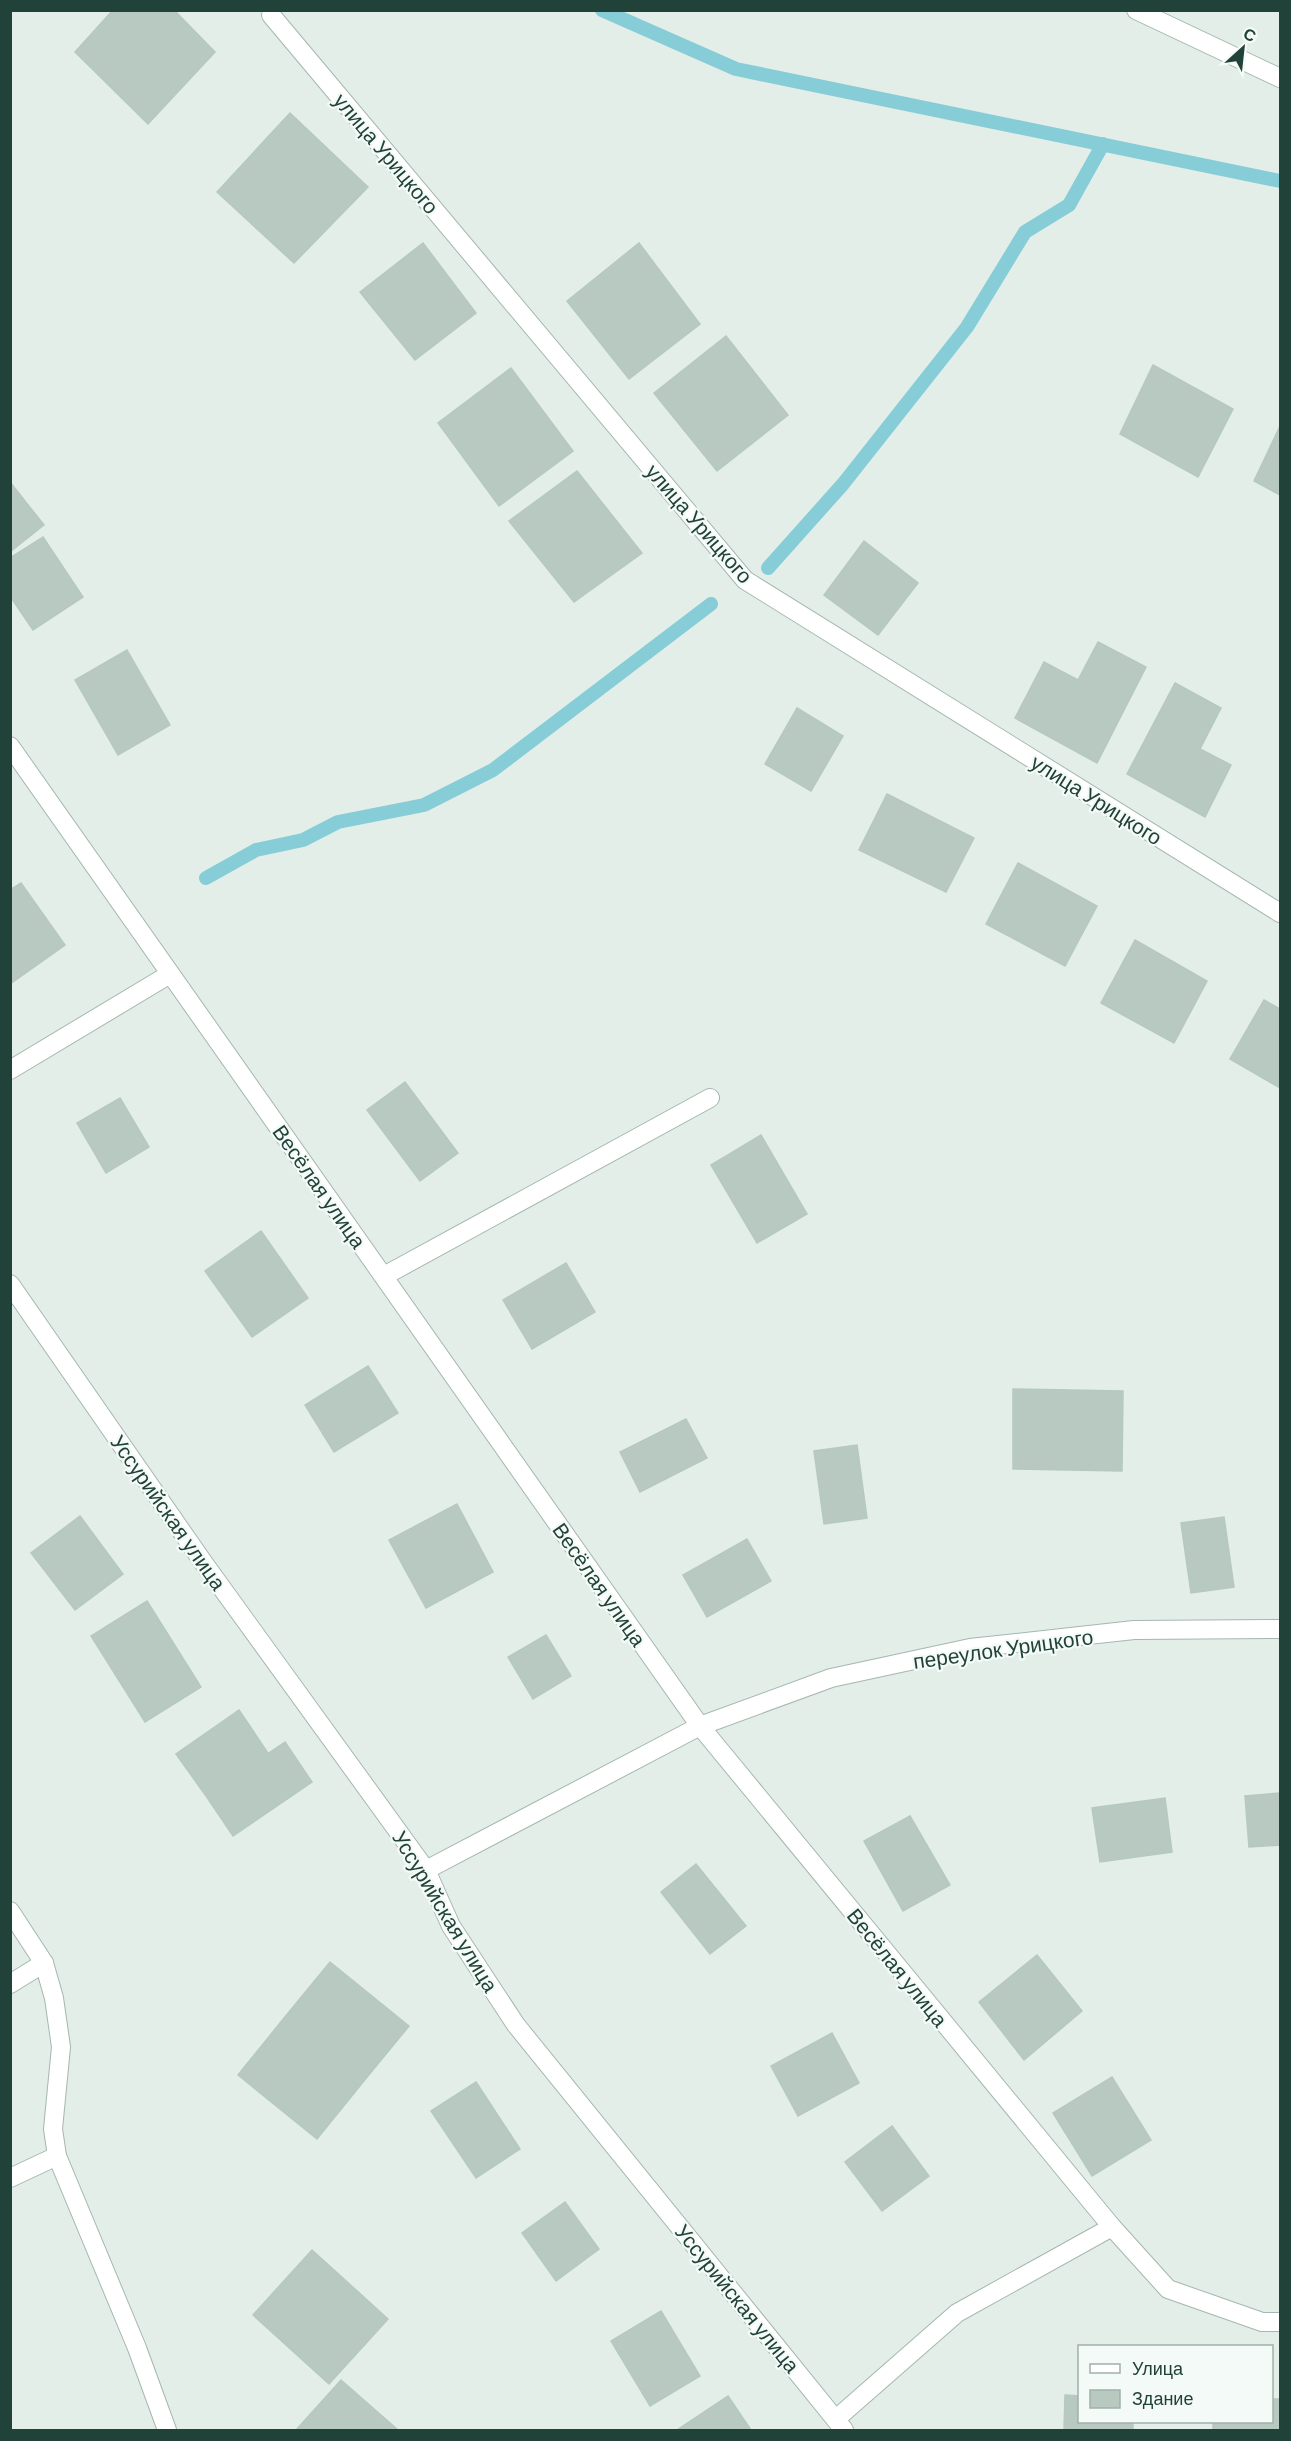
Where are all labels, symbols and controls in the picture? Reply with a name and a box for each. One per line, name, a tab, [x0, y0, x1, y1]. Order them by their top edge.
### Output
north arrow	[1213, 18, 1273, 78]
text: С	[1241, 23, 1260, 45]
street label: улица Урицкого	[329, 88, 445, 218]
street label: улица Урицкого	[641, 458, 759, 588]
street label: улица Урицкого	[1027, 749, 1167, 849]
street label: Весёлая улица	[268, 1119, 372, 1253]
street label: Уссурийская улица	[106, 1430, 232, 1595]
street label: Весёлая улица	[548, 1517, 652, 1651]
street label: переулок Урицкого	[911, 1623, 1095, 1673]
street label: Уссурийская улица	[388, 1826, 504, 1996]
street label: Весёлая улица	[843, 1903, 954, 2031]
street label: Уссурийская улица	[671, 2219, 806, 2377]
legend	[1078, 2345, 1273, 2423]
text: Улица	[1132, 2357, 1184, 2379]
text: Здание	[1132, 2387, 1193, 2409]

